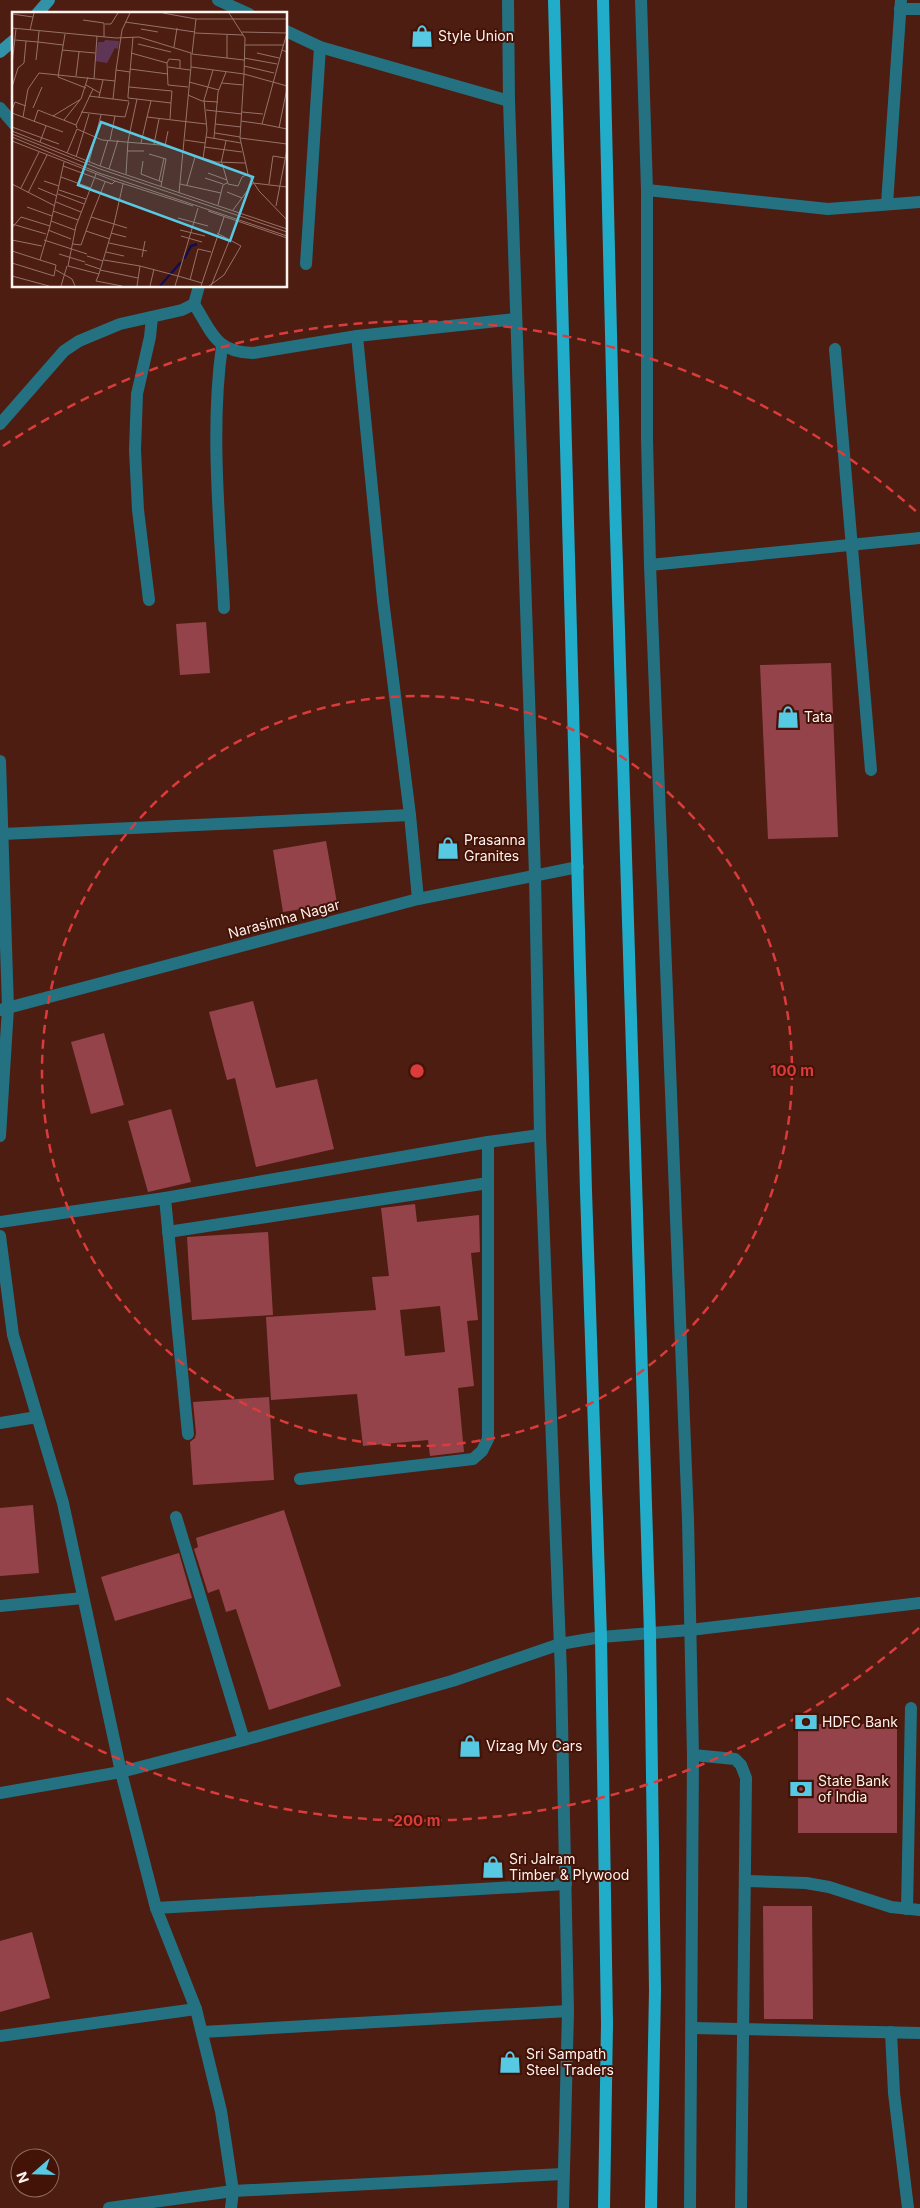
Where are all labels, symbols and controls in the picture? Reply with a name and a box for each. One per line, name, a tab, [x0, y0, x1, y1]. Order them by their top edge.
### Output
inset map	[12, 12, 288, 288]
shop icon: Style Union	[409, 23, 435, 49]
place label: Style Union	[438, 27, 514, 44]
shop icon: Tata	[775, 704, 801, 730]
place label: Tata	[804, 708, 832, 725]
place label: Prasanna Granites	[464, 831, 526, 864]
shop icon: Prasanna Granites	[435, 835, 461, 861]
street label: Narasimha Nagar	[226, 895, 342, 942]
text: 100 m	[770, 1061, 814, 1080]
centre of rings	[408, 1062, 426, 1080]
bank icon: HDFC Bank	[793, 1709, 819, 1735]
place label: HDFC Bank	[822, 1713, 898, 1730]
shop icon: Vizag My Cars	[457, 1733, 483, 1759]
place label: Vizag My Cars	[486, 1737, 582, 1754]
place label: State Bank of India	[818, 1772, 889, 1805]
bank icon: State Bank of India	[788, 1776, 814, 1802]
text: 200 m	[394, 1811, 440, 1830]
place label: Sri Jalram Timber & Plywood	[509, 1850, 629, 1883]
shop icon: Sri Jalram Timber & Plywood	[480, 1854, 506, 1880]
place label: Sri Sampath Steel Traders	[526, 2045, 614, 2078]
shop icon: Sri Sampath Steel Traders	[497, 2049, 523, 2075]
north arrow	[10, 2148, 60, 2198]
text: N	[13, 2170, 32, 2186]

